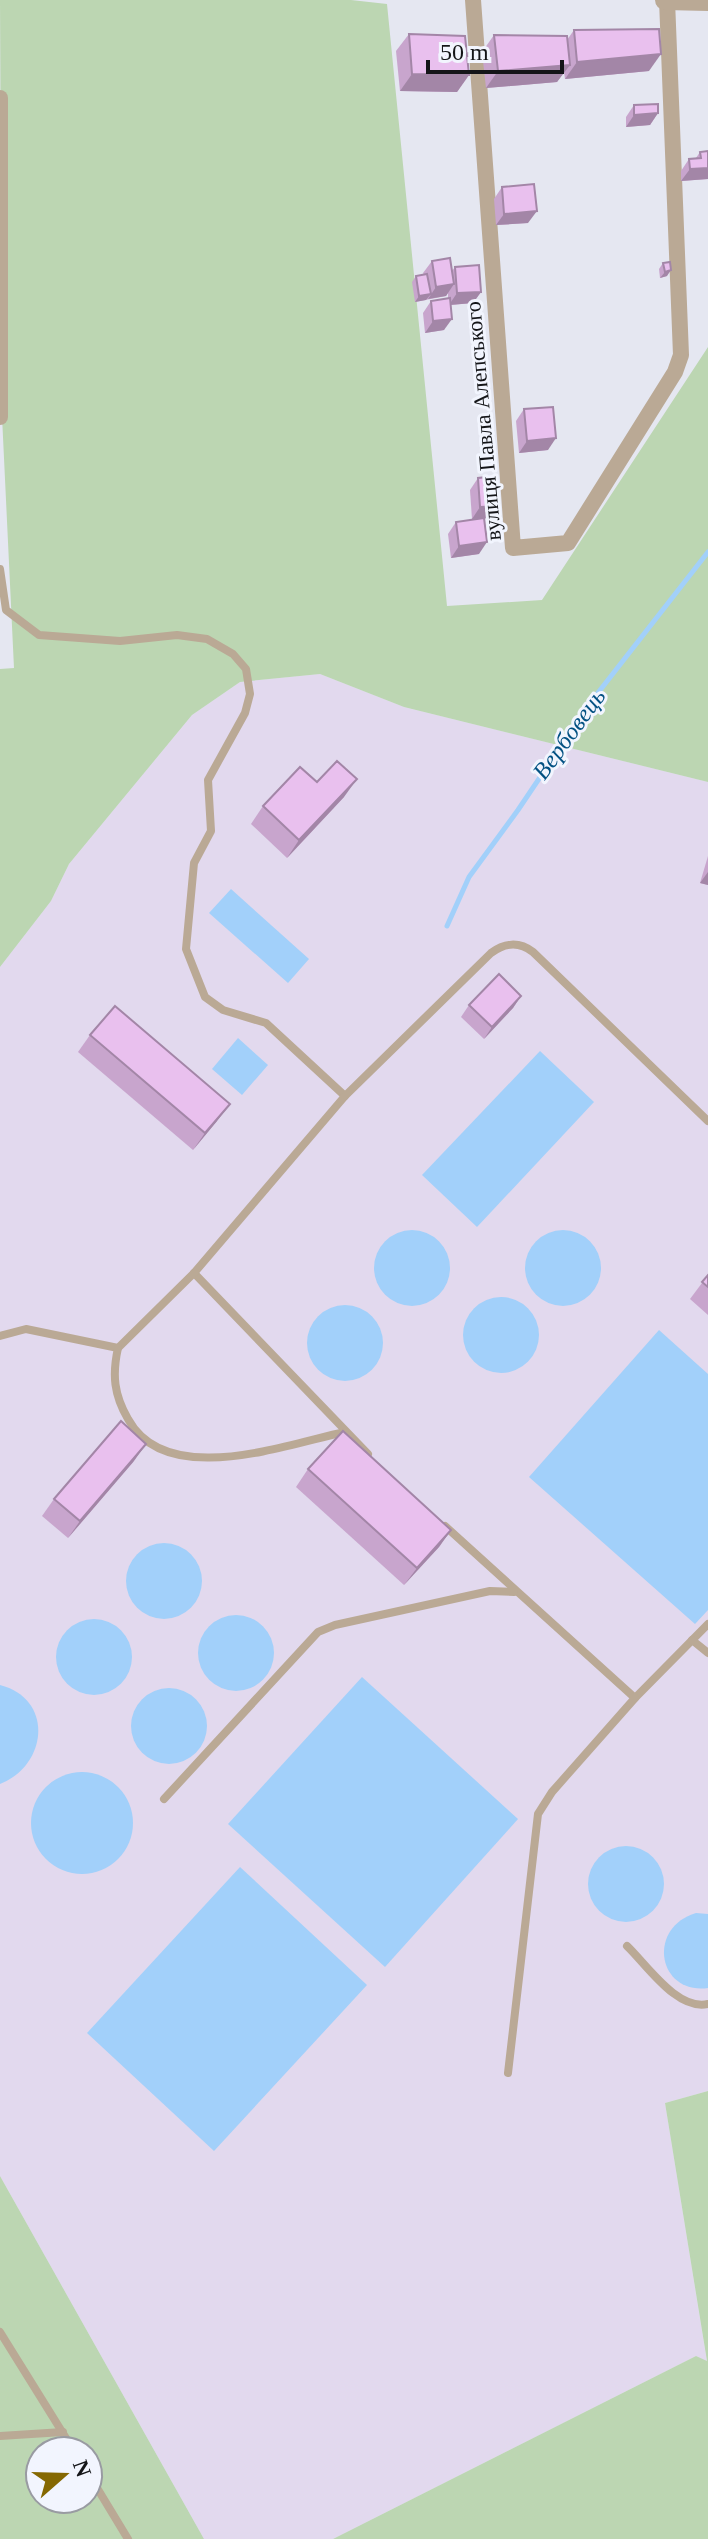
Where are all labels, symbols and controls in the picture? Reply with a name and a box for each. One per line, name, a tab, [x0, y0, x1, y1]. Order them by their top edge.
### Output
scale bar	[428, 24, 562, 74]
text: 50 m	[440, 39, 489, 65]
street label: вулиця Павла Алепського	[460, 300, 506, 542]
water label: Вербовець	[528, 684, 610, 784]
north arrow	[24, 2435, 104, 2515]
text: N	[68, 2457, 97, 2480]

